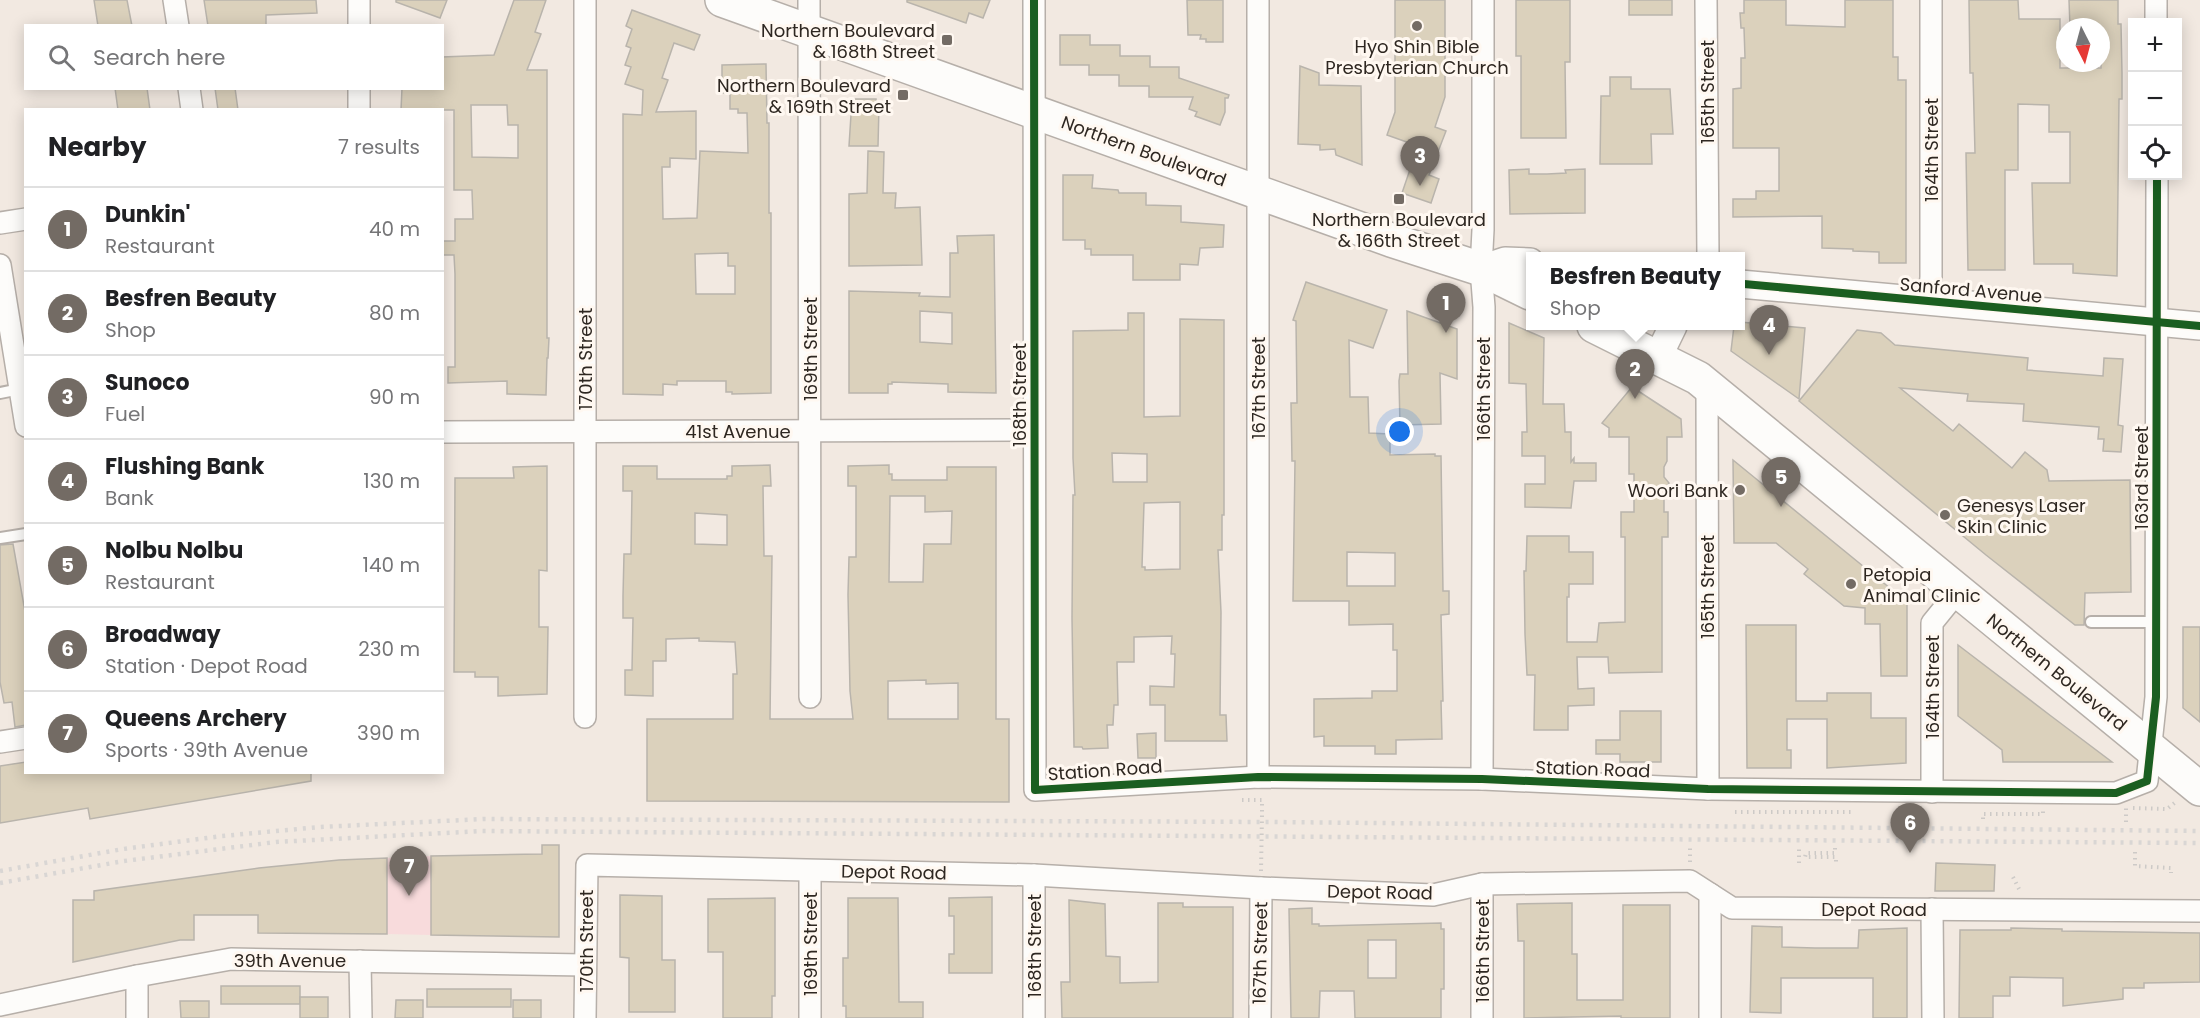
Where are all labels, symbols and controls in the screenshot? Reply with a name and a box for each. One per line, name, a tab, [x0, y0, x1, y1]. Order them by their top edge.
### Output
place label: Northern Boulevard & 168th Street	[761, 18, 935, 64]
north arrow	[2056, 18, 2110, 72]
map controls	[2128, 18, 2182, 180]
button: +	[2128, 18, 2182, 72]
marker: Hyo Shin Bible Presbyterian Church	[1410, 19, 1424, 33]
search box	[24, 24, 444, 90]
marker: Northern Boulevard & 168th Street	[940, 33, 954, 47]
place label: Hyo Shin Bible Presbyterian Church	[1325, 34, 1509, 80]
street label: 165th Street	[1695, 40, 1720, 144]
icon: search	[45, 41, 78, 74]
text: Search here	[93, 42, 226, 73]
button: −	[2128, 72, 2182, 126]
place label: Northern Boulevard & 169th Street	[717, 73, 891, 119]
marker: Northern Boulevard & 169th Street	[896, 88, 910, 102]
street label: 164th Street	[1919, 98, 1944, 202]
street label: Northern Boulevard	[1058, 110, 1230, 192]
button: locate	[2128, 126, 2182, 180]
text: Nearby	[48, 129, 146, 165]
text: 7 results	[338, 133, 420, 161]
pin: 3	[1400, 136, 1440, 186]
marker: Northern Boulevard & 166th Street	[1392, 192, 1406, 206]
text: Dunkin'	[105, 199, 190, 230]
place label: Northern Boulevard & 166th Street	[1312, 207, 1486, 253]
text: 1	[64, 215, 71, 243]
text: 40 m	[369, 215, 420, 243]
text: Restaurant	[105, 232, 215, 260]
popup	[1526, 252, 1745, 330]
text: Besfren Beauty	[1550, 261, 1721, 292]
street label: Sanford Avenue	[1899, 271, 2043, 309]
text: Besfren Beauty	[105, 283, 276, 314]
pin: 1	[1426, 284, 1466, 333]
text: Shop	[1550, 294, 1601, 322]
street label: 169th Street	[798, 297, 823, 401]
text: 2	[62, 299, 73, 327]
text: 80 m	[369, 299, 420, 327]
pin: 4	[1750, 306, 1788, 355]
street label: 170th Street	[573, 308, 598, 410]
text: Shop	[105, 316, 156, 344]
street label: 167th Street	[1246, 337, 1271, 439]
street label: 166th Street	[1471, 337, 1496, 441]
street label: 168th Street	[1007, 343, 1032, 447]
pin: 2	[1616, 350, 1654, 399]
text: Sunoco	[105, 367, 190, 398]
text: 3	[61, 383, 74, 411]
text: 90 m	[369, 383, 420, 411]
text: Fuel	[105, 400, 145, 428]
your location	[1385, 417, 1414, 446]
street label: 41st Avenue	[685, 419, 791, 444]
street label: 163rd Street	[2129, 426, 2154, 530]
text: Flushing Bank	[105, 451, 264, 482]
pin: 5	[1762, 458, 1800, 507]
text: 4	[61, 467, 74, 495]
text: 130 m	[363, 467, 420, 495]
place label: Woori Bank	[1627, 478, 1729, 503]
marker: Woori Bank	[1733, 483, 1747, 497]
text: Bank	[105, 484, 154, 512]
place label: Genesys Laser Skin Clinic	[1957, 493, 2086, 539]
marker: Genesys Laser Skin Clinic	[1938, 508, 1952, 522]
text: Nolbu Nolbu	[105, 535, 243, 566]
street label: 165th Street	[1695, 535, 1720, 639]
text: 5	[61, 551, 74, 579]
text: 140 m	[363, 551, 420, 579]
place label: Petopia Animal Clinic	[1863, 562, 1981, 608]
text: Restaurant	[105, 568, 215, 596]
marker: Petopia Animal Clinic	[1844, 577, 1858, 591]
street label: Northern Boulevard	[1982, 608, 2132, 736]
text: Broadway	[105, 619, 221, 650]
text: 6	[61, 635, 74, 663]
text: 230 m	[358, 635, 420, 663]
street label: 164th Street	[1920, 635, 1945, 739]
text: Station · Depot Road	[105, 652, 308, 680]
text: Queens Archery	[105, 703, 287, 734]
text: 7	[62, 719, 73, 747]
text: 390 m	[357, 719, 420, 747]
text: Sports · 39th Avenue	[105, 736, 308, 764]
street label: Station Road	[1047, 754, 1163, 786]
street label: Station Road	[1535, 755, 1651, 783]
pin: 6	[1890, 804, 1930, 853]
pin: 7	[390, 846, 428, 896]
street label: Depot Road	[841, 859, 947, 885]
street label: Depot Road	[1327, 879, 1433, 905]
street label: 170th Street	[574, 890, 599, 992]
street label: 169th Street	[798, 892, 823, 996]
street label: 168th Street	[1022, 894, 1047, 998]
street label: Depot Road	[1821, 897, 1927, 922]
street label: 166th Street	[1470, 899, 1495, 1003]
street label: 167th Street	[1247, 901, 1273, 1005]
street label: 39th Avenue	[234, 948, 346, 973]

